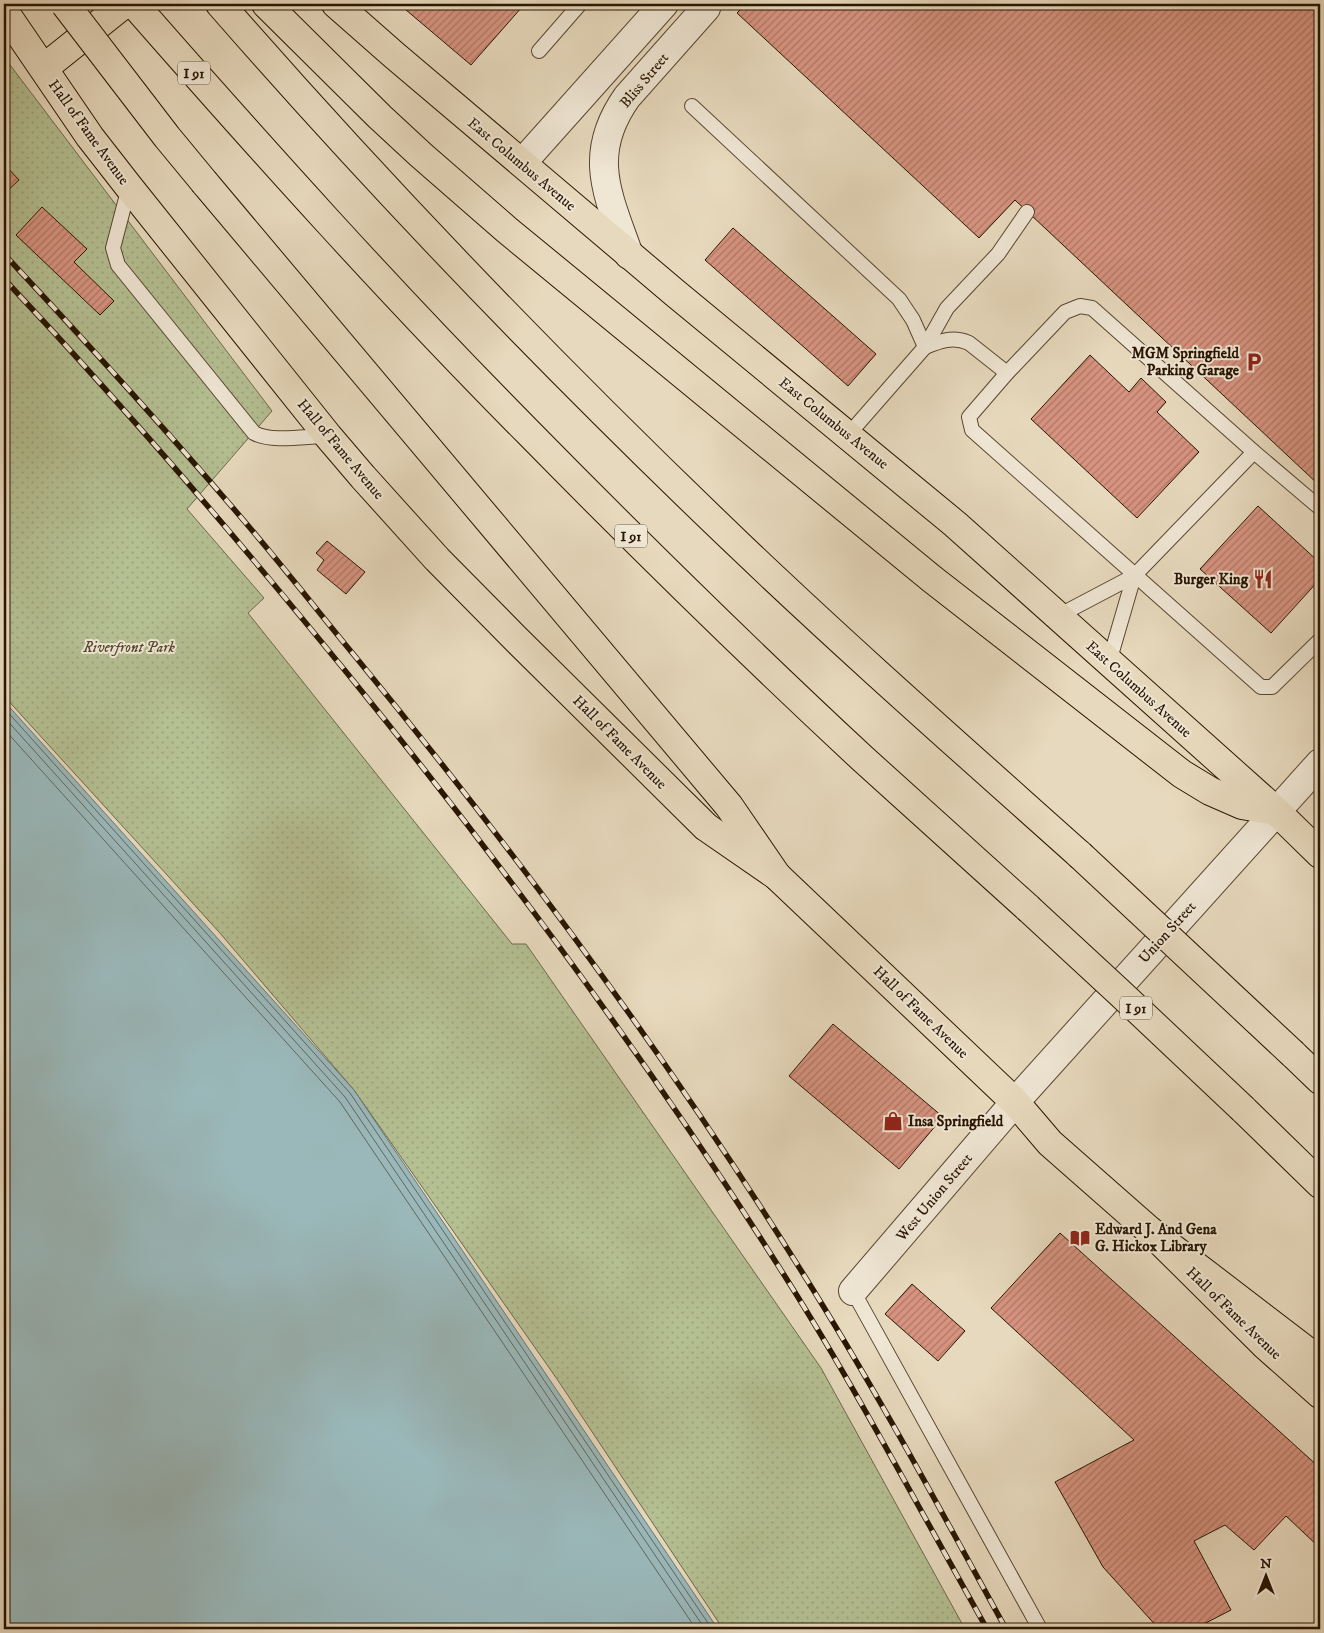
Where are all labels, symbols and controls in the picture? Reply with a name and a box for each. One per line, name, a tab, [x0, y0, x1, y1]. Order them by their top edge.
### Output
street label: Bliss Street	[616, 49, 673, 112]
road number: I 91	[178, 62, 210, 84]
street label: Hall of Fame Avenue	[44, 76, 133, 189]
street label: East Columbus Avenue	[464, 113, 580, 215]
place label: MGM Springfield Parking Garage	[1131, 344, 1240, 380]
parking icon: MGM Springfield Parking Garage	[1243, 351, 1265, 373]
street label: East Columbus Avenue	[775, 373, 892, 474]
street label: Hall of Fame Avenue	[293, 395, 388, 503]
road number: I 91	[615, 524, 647, 548]
restaurant icon: Burger King	[1252, 568, 1274, 590]
place label: Burger King	[1174, 570, 1249, 589]
street label: East Columbus Avenue	[1082, 637, 1196, 742]
park label: Riverfront Park	[82, 638, 176, 657]
street label: Hall of Fame Avenue	[569, 691, 671, 793]
street label: Union Street	[1135, 897, 1200, 967]
street label: Hall of Fame Avenue	[869, 962, 972, 1063]
road number: I 91	[1120, 996, 1152, 1020]
shop icon: Insa Springfield	[882, 1110, 904, 1132]
place label: Insa Springfield	[908, 1112, 1004, 1131]
street label: West Union Street	[891, 1149, 977, 1246]
place label: Edward J. And Gena G. Hickox Library	[1095, 1220, 1217, 1256]
library icon: Edward J. And Gena G. Hickox Library	[1069, 1227, 1091, 1249]
street label: Hall of Fame Avenue	[1182, 1263, 1285, 1364]
north arrow	[1242, 1550, 1292, 1600]
text: N	[1260, 1555, 1272, 1573]

